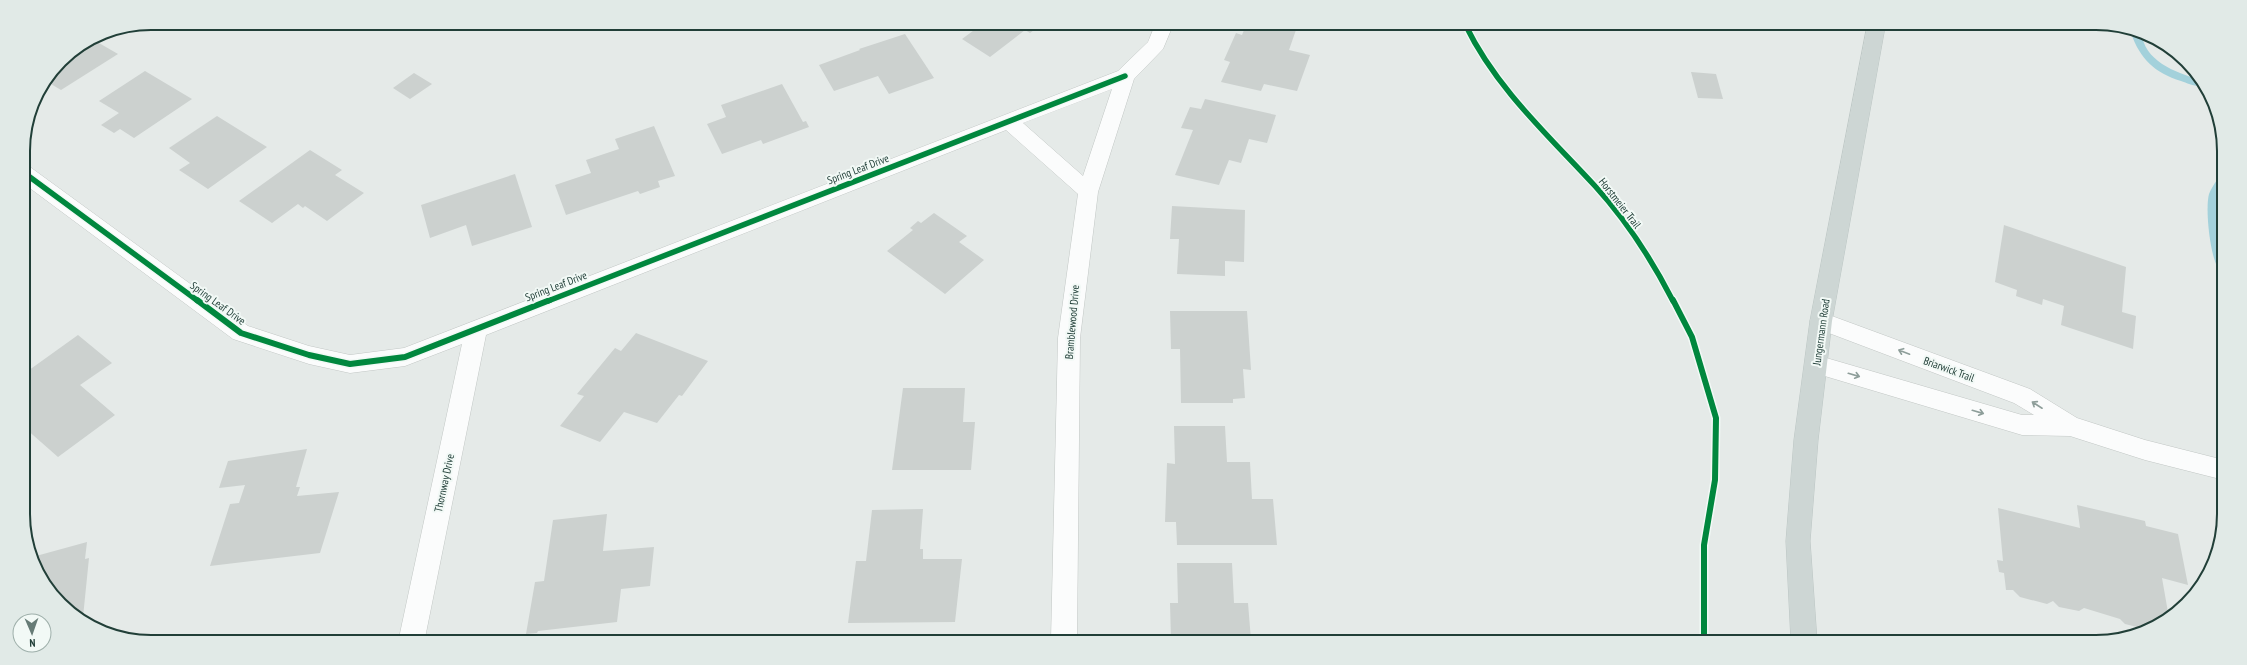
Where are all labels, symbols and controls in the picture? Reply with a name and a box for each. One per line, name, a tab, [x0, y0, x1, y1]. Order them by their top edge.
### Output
street label: Spring Leaf Drive	[825, 151, 891, 187]
street label: Horstmeier Trail	[1596, 175, 1644, 231]
street label: Spring Leaf Drive	[523, 268, 589, 304]
street label: Spring Leaf Drive	[188, 278, 249, 328]
street label: Bramblewood Drive	[1062, 284, 1082, 360]
street label: Jungermann Road	[1809, 298, 1833, 367]
one-way arrow	[1899, 348, 1911, 356]
street label: Briarwick Trail	[1922, 353, 1977, 385]
one-way arrow	[1847, 372, 1860, 379]
one-way arrow	[2032, 401, 2043, 410]
one-way arrow	[1972, 409, 1985, 416]
street label: Thornway Drive	[431, 452, 457, 514]
north arrow	[12, 613, 52, 653]
text: N	[29, 636, 36, 650]

